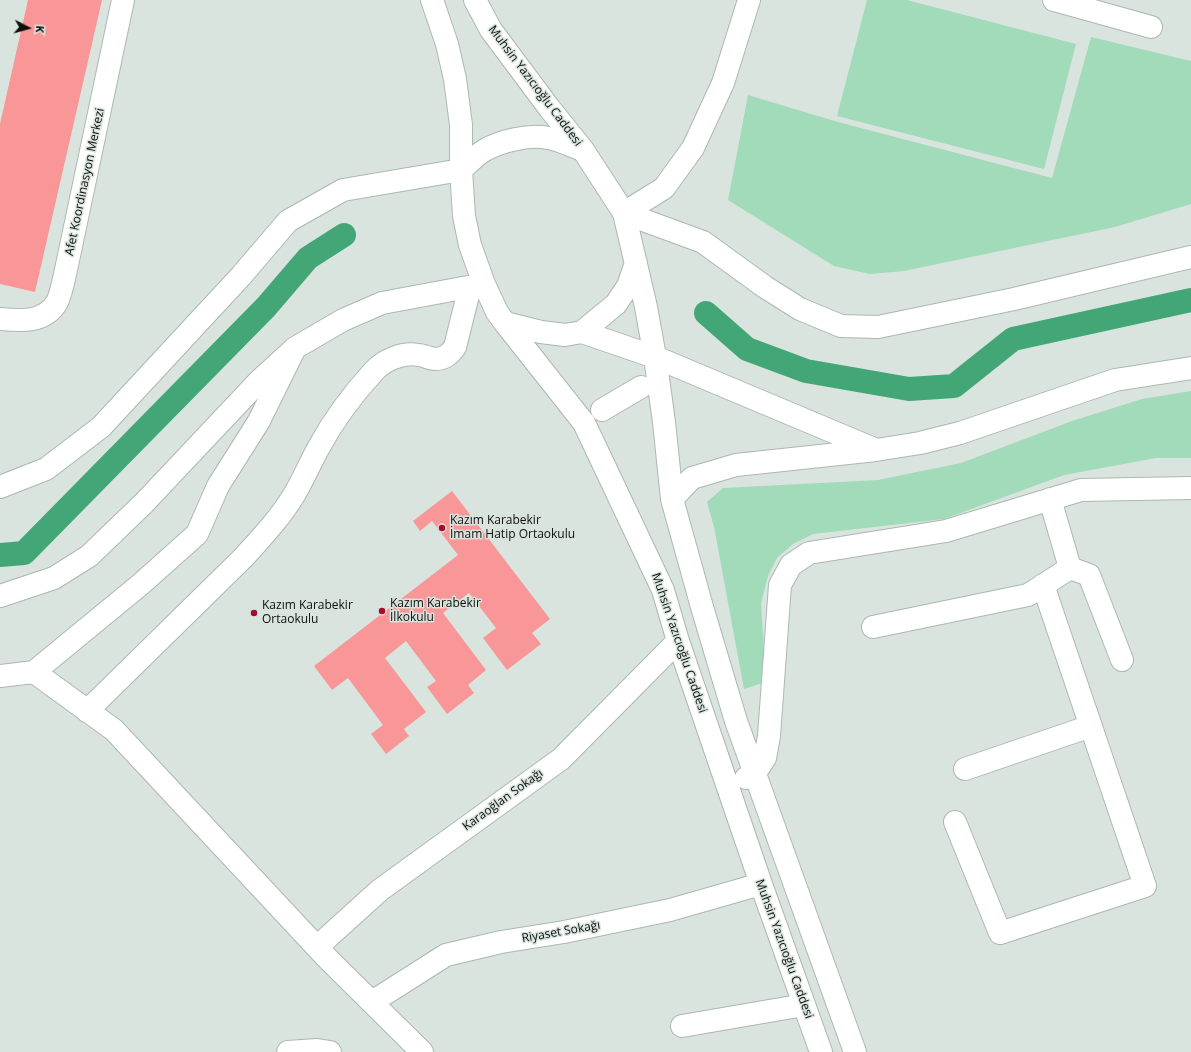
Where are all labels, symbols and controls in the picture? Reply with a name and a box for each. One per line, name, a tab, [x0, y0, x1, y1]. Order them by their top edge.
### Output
north arrow	[8, 8, 48, 48]
street label: Muhsin Yazıcıoğlu Caddesi	[485, 23, 585, 149]
text: K	[33, 25, 48, 34]
street label: Afet Koordinasyon Merkezi	[62, 107, 108, 257]
place label: Kazım Karabekir İmam Hatip Ortaokulu	[450, 514, 575, 542]
marker: Kazım Karabekir İmam Hatip Ortaokulu	[437, 523, 447, 533]
street label: Muhsin Yazıcıoğlu Caddesi	[648, 571, 710, 715]
place label: Kazım Karabekir İlkokulu	[390, 597, 481, 625]
place label: Kazım Karabekir Ortaokulu	[262, 599, 353, 627]
marker: Kazım Karabekir İlkokulu	[377, 606, 387, 616]
marker: Kazım Karabekir Ortaokulu	[249, 608, 259, 618]
street label: Karaoğlan Sokağı	[460, 766, 546, 834]
street label: Muhsin Yazıcıoğlu Caddesi	[752, 877, 816, 1021]
street label: Riyaset Sokağı	[521, 918, 601, 946]

